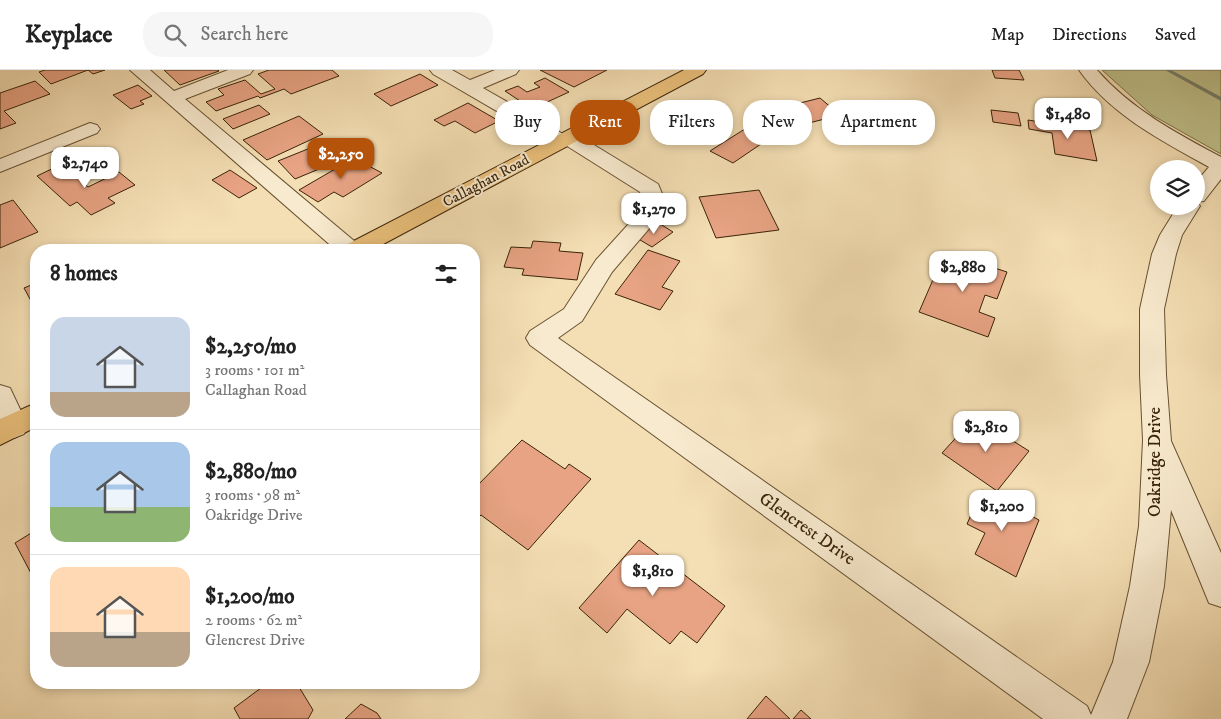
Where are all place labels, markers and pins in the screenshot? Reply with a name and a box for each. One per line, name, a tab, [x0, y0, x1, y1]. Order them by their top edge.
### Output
pin: $1,480	[1027, 98, 1109, 140]
pin: $2,250	[300, 138, 382, 180]
pin: $2,740	[44, 146, 126, 189]
pin: $1,270	[613, 192, 695, 235]
pin: $2,880	[922, 250, 1004, 293]
pin: $2,810	[945, 410, 1027, 453]
pin: $1,200	[961, 490, 1043, 532]
pin: $1,810	[612, 554, 694, 597]

